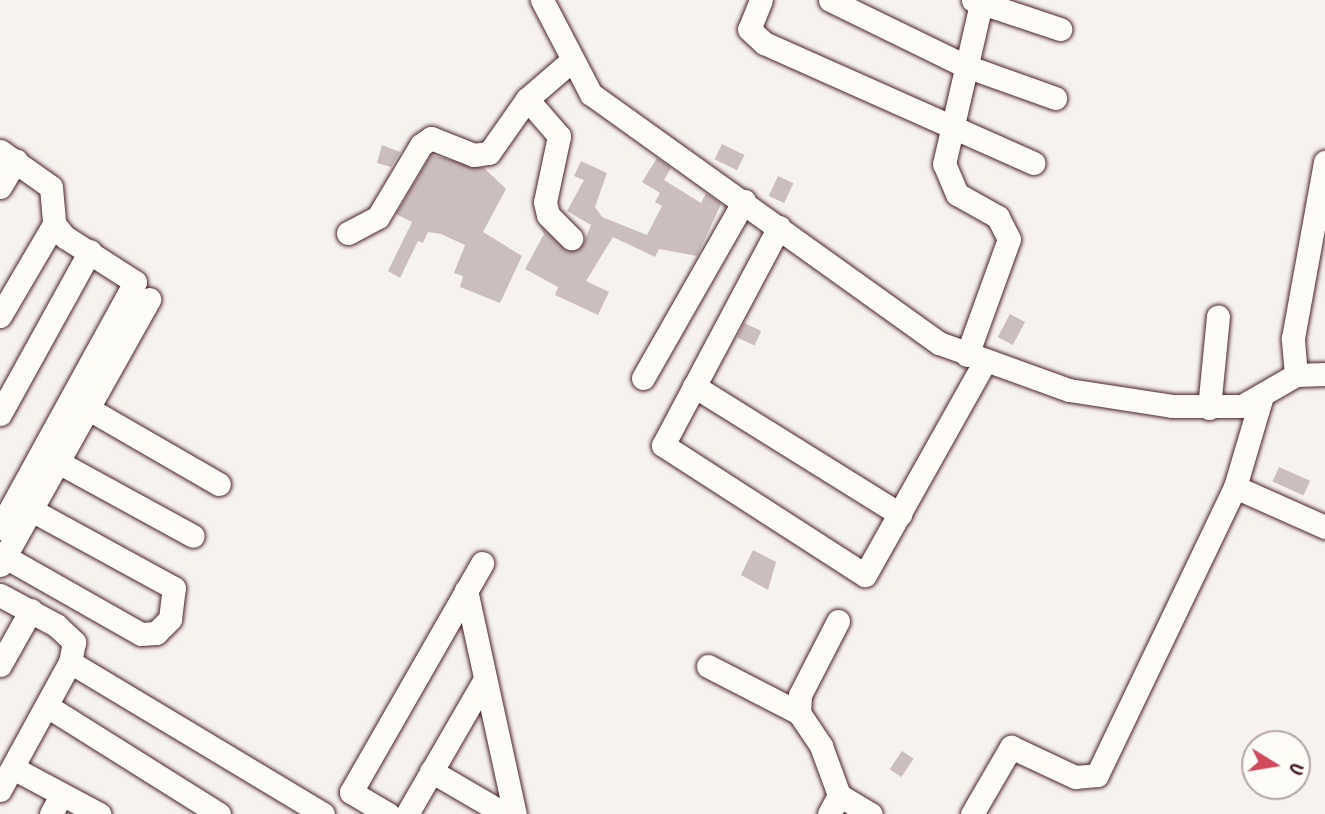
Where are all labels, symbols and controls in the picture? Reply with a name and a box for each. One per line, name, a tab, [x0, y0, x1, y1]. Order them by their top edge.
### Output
north arrow	[1241, 730, 1311, 800]
text: U	[1279, 760, 1310, 777]

